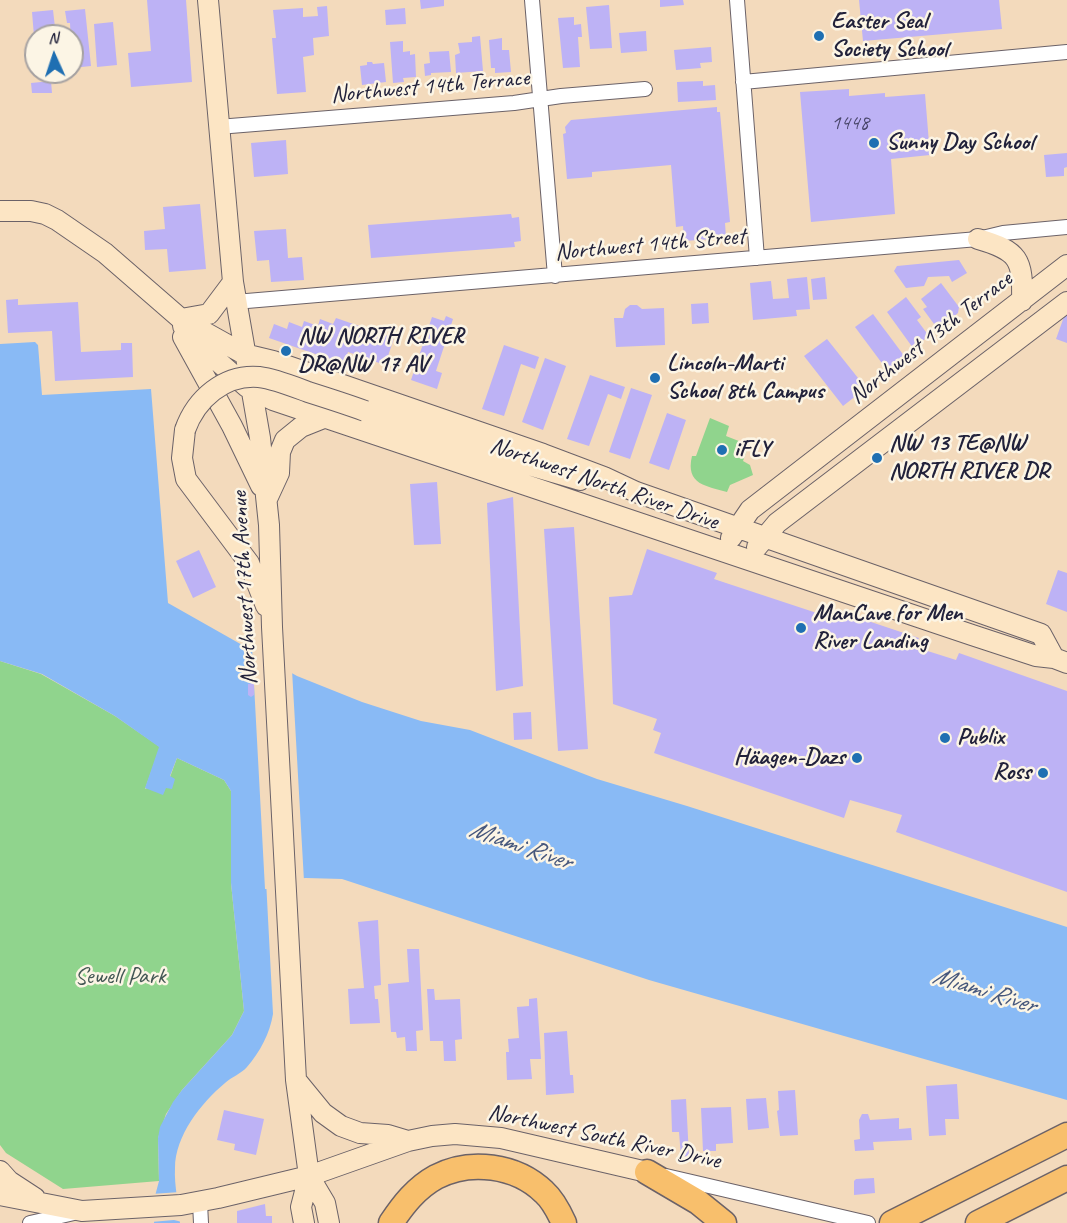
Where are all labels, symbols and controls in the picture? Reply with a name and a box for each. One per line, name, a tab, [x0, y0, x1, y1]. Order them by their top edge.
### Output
place label: Easter Seal Society School	[831, 8, 948, 64]
north arrow	[24, 24, 84, 84]
text: N	[48, 28, 59, 48]
marker: Easter Seal Society School	[812, 29, 826, 43]
street label: Northwest 14th Terrace	[330, 64, 530, 110]
house number: 1448	[831, 110, 869, 136]
place label: Sunny Day School	[886, 129, 1034, 157]
marker: Sunny Day School	[867, 136, 881, 150]
street label: Northwest 14th Street	[554, 222, 746, 268]
street label: Northwest 13th Terrace	[844, 265, 1018, 411]
place label: NW NORTH RIVER DR@NW 17 AV	[298, 323, 464, 379]
marker: NW NORTH RIVER DR@NW 17 AV	[279, 344, 293, 358]
place label: Lincoln-Marti School 8th Campus	[667, 350, 824, 406]
marker: Lincoln-Marti School 8th Campus	[648, 371, 662, 385]
place label: NW 13 TE@NW NORTH RIVER DR	[889, 430, 1049, 486]
street label: Northwest North River Drive	[486, 431, 722, 537]
place label: iFLY	[734, 436, 771, 464]
marker: iFLY	[715, 443, 729, 457]
marker: NW 13 TE@NW NORTH RIVER DR	[870, 451, 884, 465]
street label: Northwest 17th Avenue	[226, 490, 264, 686]
place label: ManCave for Men River Landing	[813, 600, 962, 656]
marker: ManCave for Men River Landing	[794, 621, 808, 635]
place label: Publix	[957, 724, 1004, 752]
marker: Publix	[938, 731, 952, 745]
place label: Häagen-Dazs	[734, 744, 845, 772]
marker: Häagen-Dazs	[850, 751, 864, 765]
place label: Ross	[993, 759, 1031, 787]
marker: Ross	[1036, 766, 1050, 780]
water label: Miami River	[465, 814, 575, 878]
water label: Miami River	[929, 961, 1039, 1021]
park label: Sewell Park	[74, 963, 166, 991]
street label: Northwest South River Drive	[485, 1098, 723, 1176]

